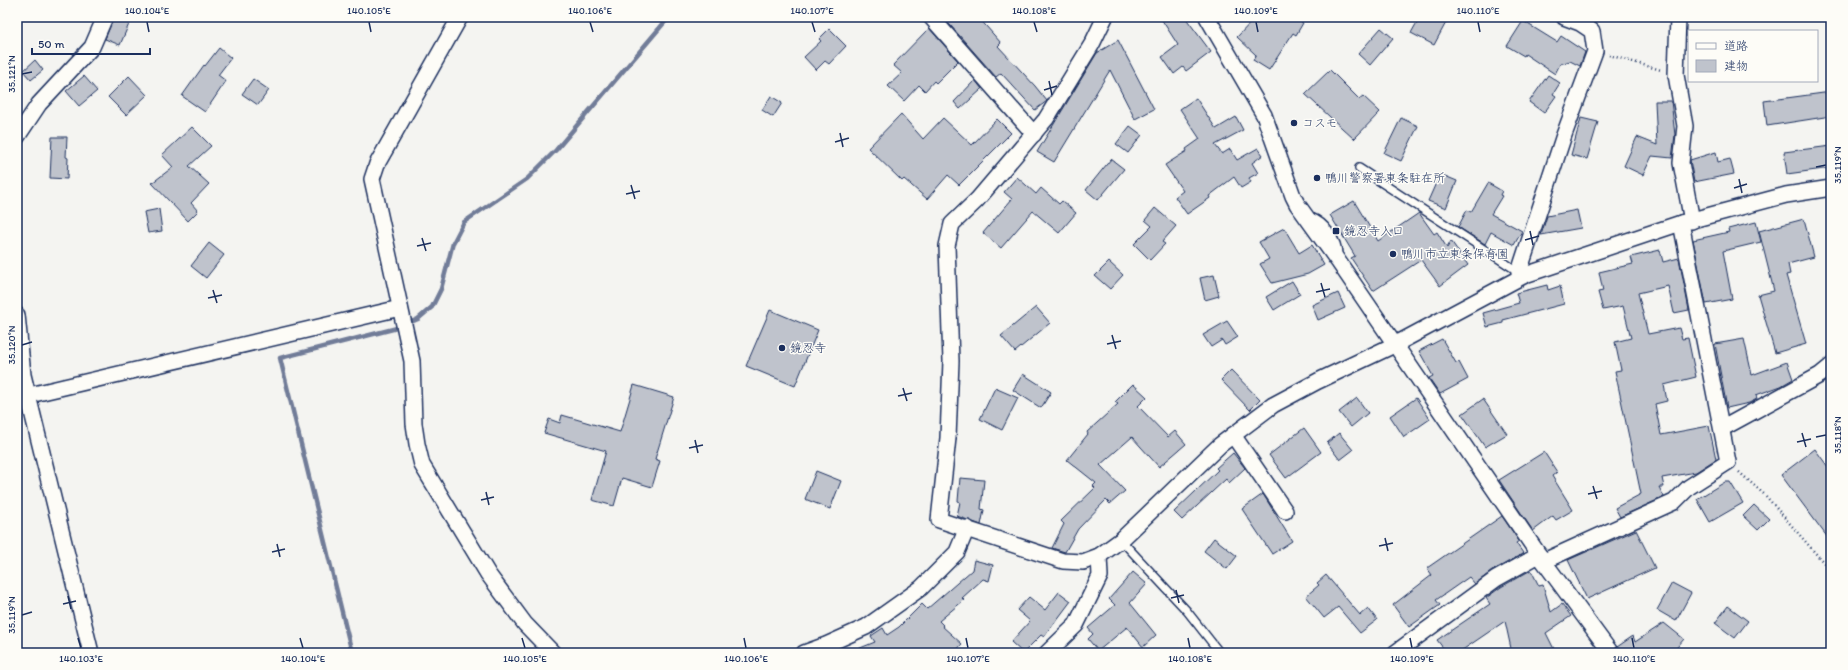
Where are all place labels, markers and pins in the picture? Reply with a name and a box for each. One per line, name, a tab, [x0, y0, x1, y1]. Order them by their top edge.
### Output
place label: コスモ	[1302, 116, 1338, 130]
marker: コスモ	[1289, 118, 1299, 128]
place label: 鴨川警察署東条駐在所	[1325, 171, 1445, 185]
marker: 鴨川警察署東条駐在所	[1312, 173, 1322, 183]
place label: 鏡忍寺入口	[1344, 224, 1404, 238]
marker: 鏡忍寺入口	[1331, 226, 1341, 236]
place label: 鴨川市立東条保育園	[1401, 247, 1509, 261]
marker: 鴨川市立東条保育園	[1388, 249, 1398, 259]
place label: 鏡忍寺	[790, 341, 826, 355]
marker: 鏡忍寺	[777, 343, 787, 353]

